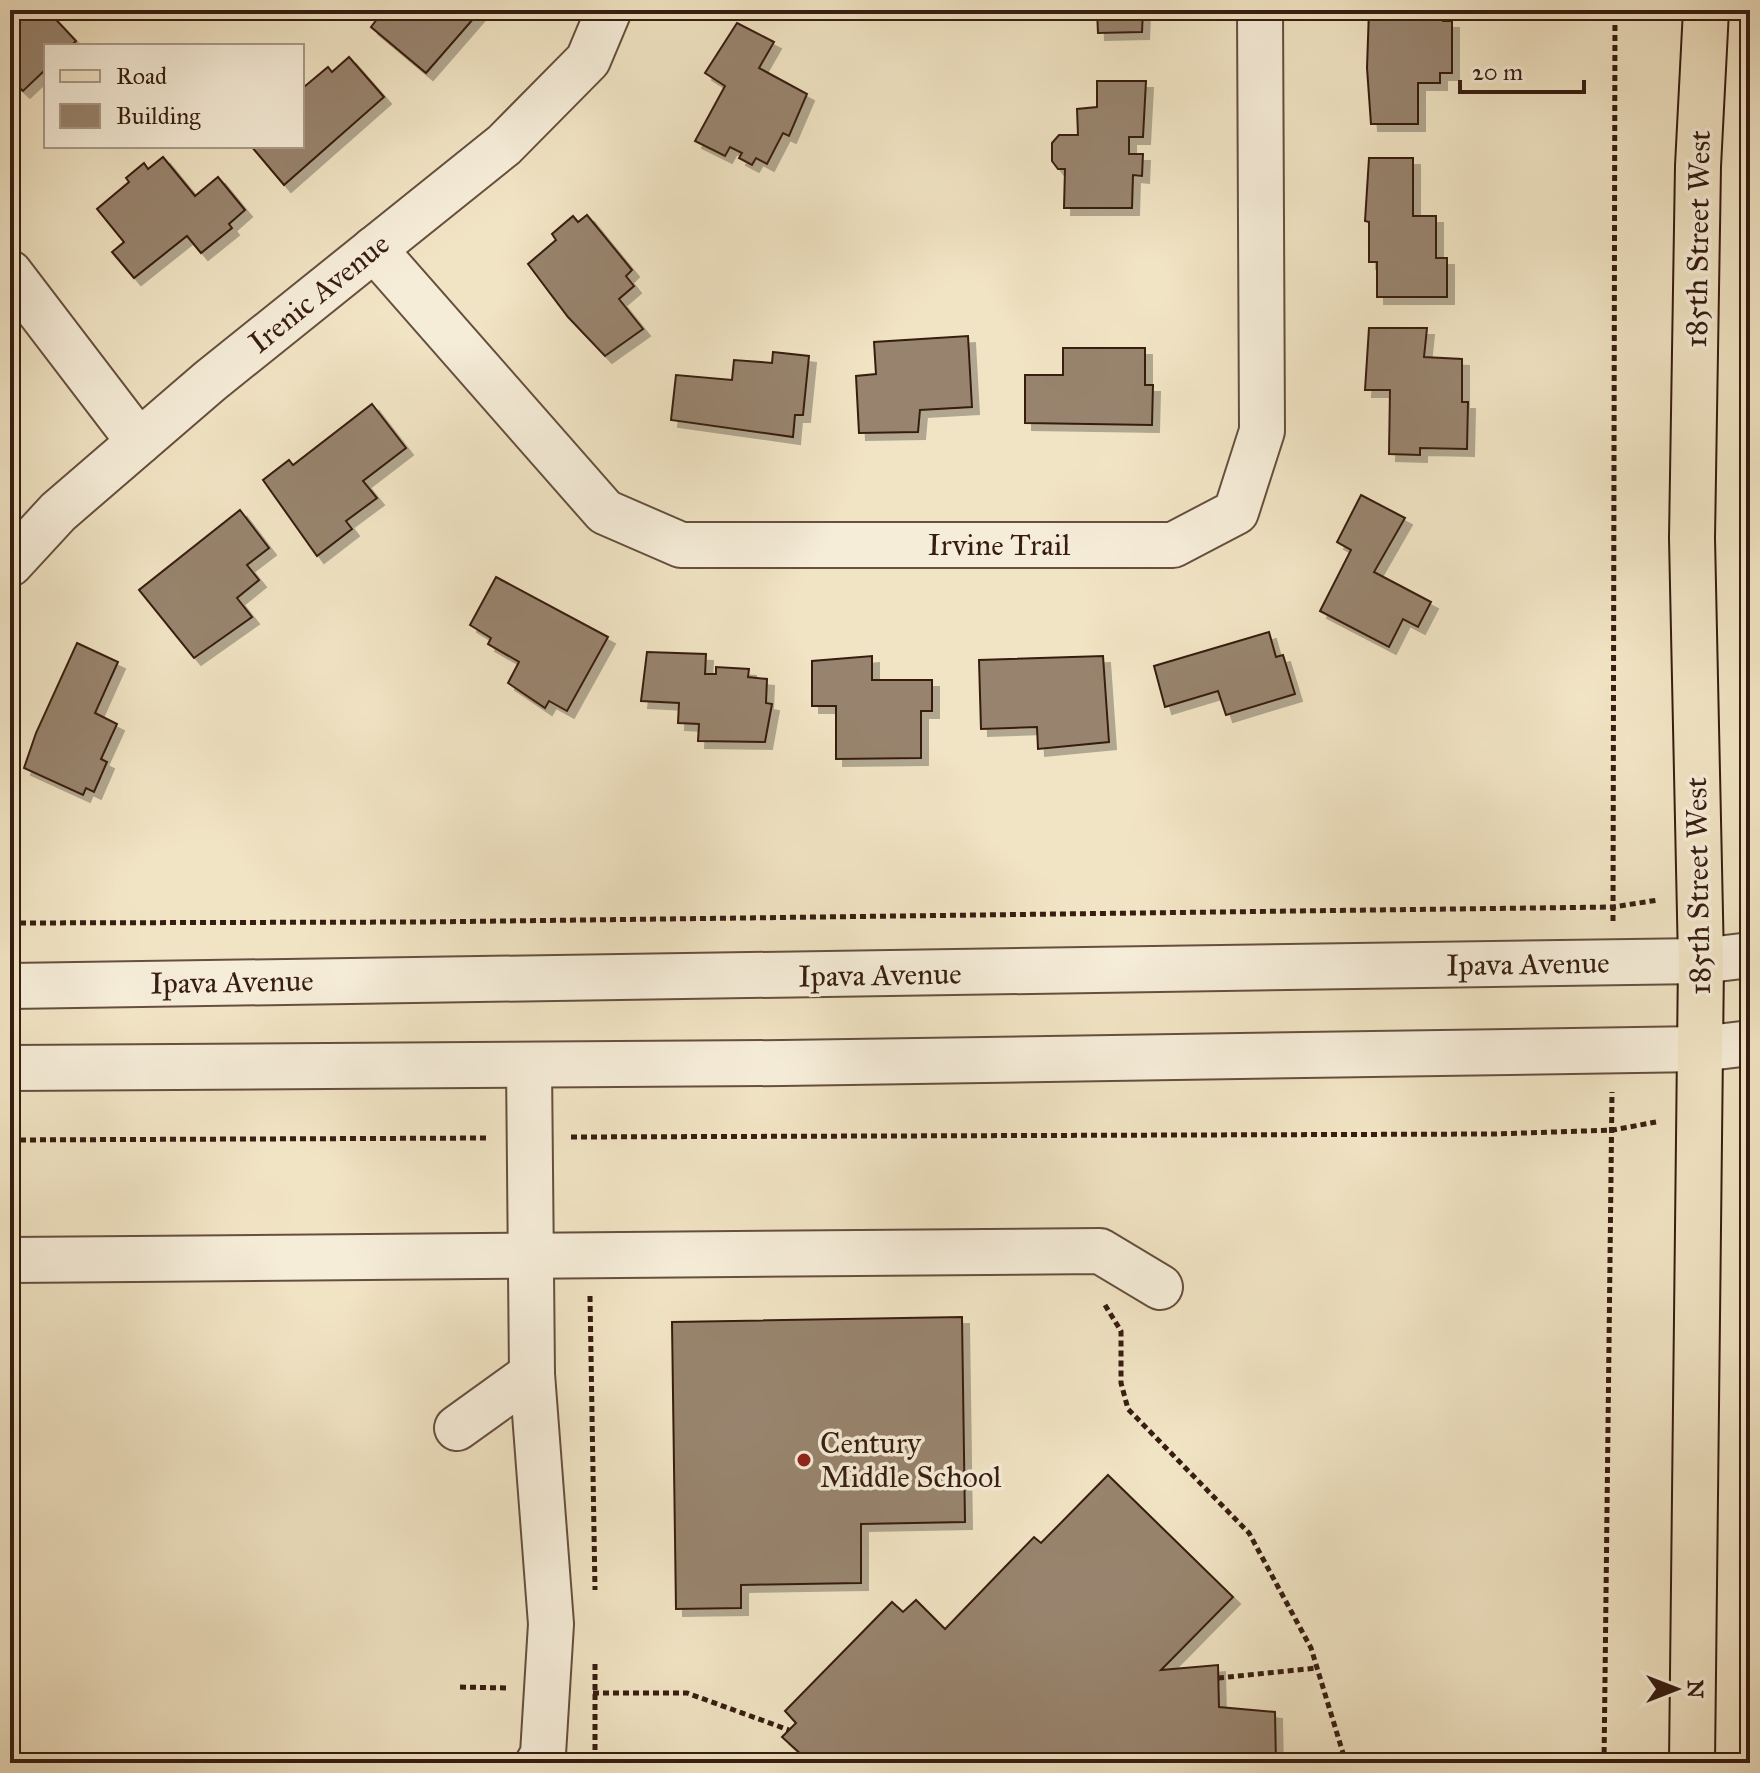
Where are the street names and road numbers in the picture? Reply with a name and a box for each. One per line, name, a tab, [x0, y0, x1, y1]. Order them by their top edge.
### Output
street label: 185th Street West	[1678, 129, 1718, 348]
street label: Irenic Avenue	[242, 226, 396, 360]
street label: Irvine Trail	[928, 527, 1071, 563]
street label: 185th Street West	[1678, 776, 1718, 995]
street label: Ipava Avenue	[1446, 945, 1610, 983]
street label: Ipava Avenue	[798, 956, 962, 994]
street label: Ipava Avenue	[150, 963, 314, 1001]

